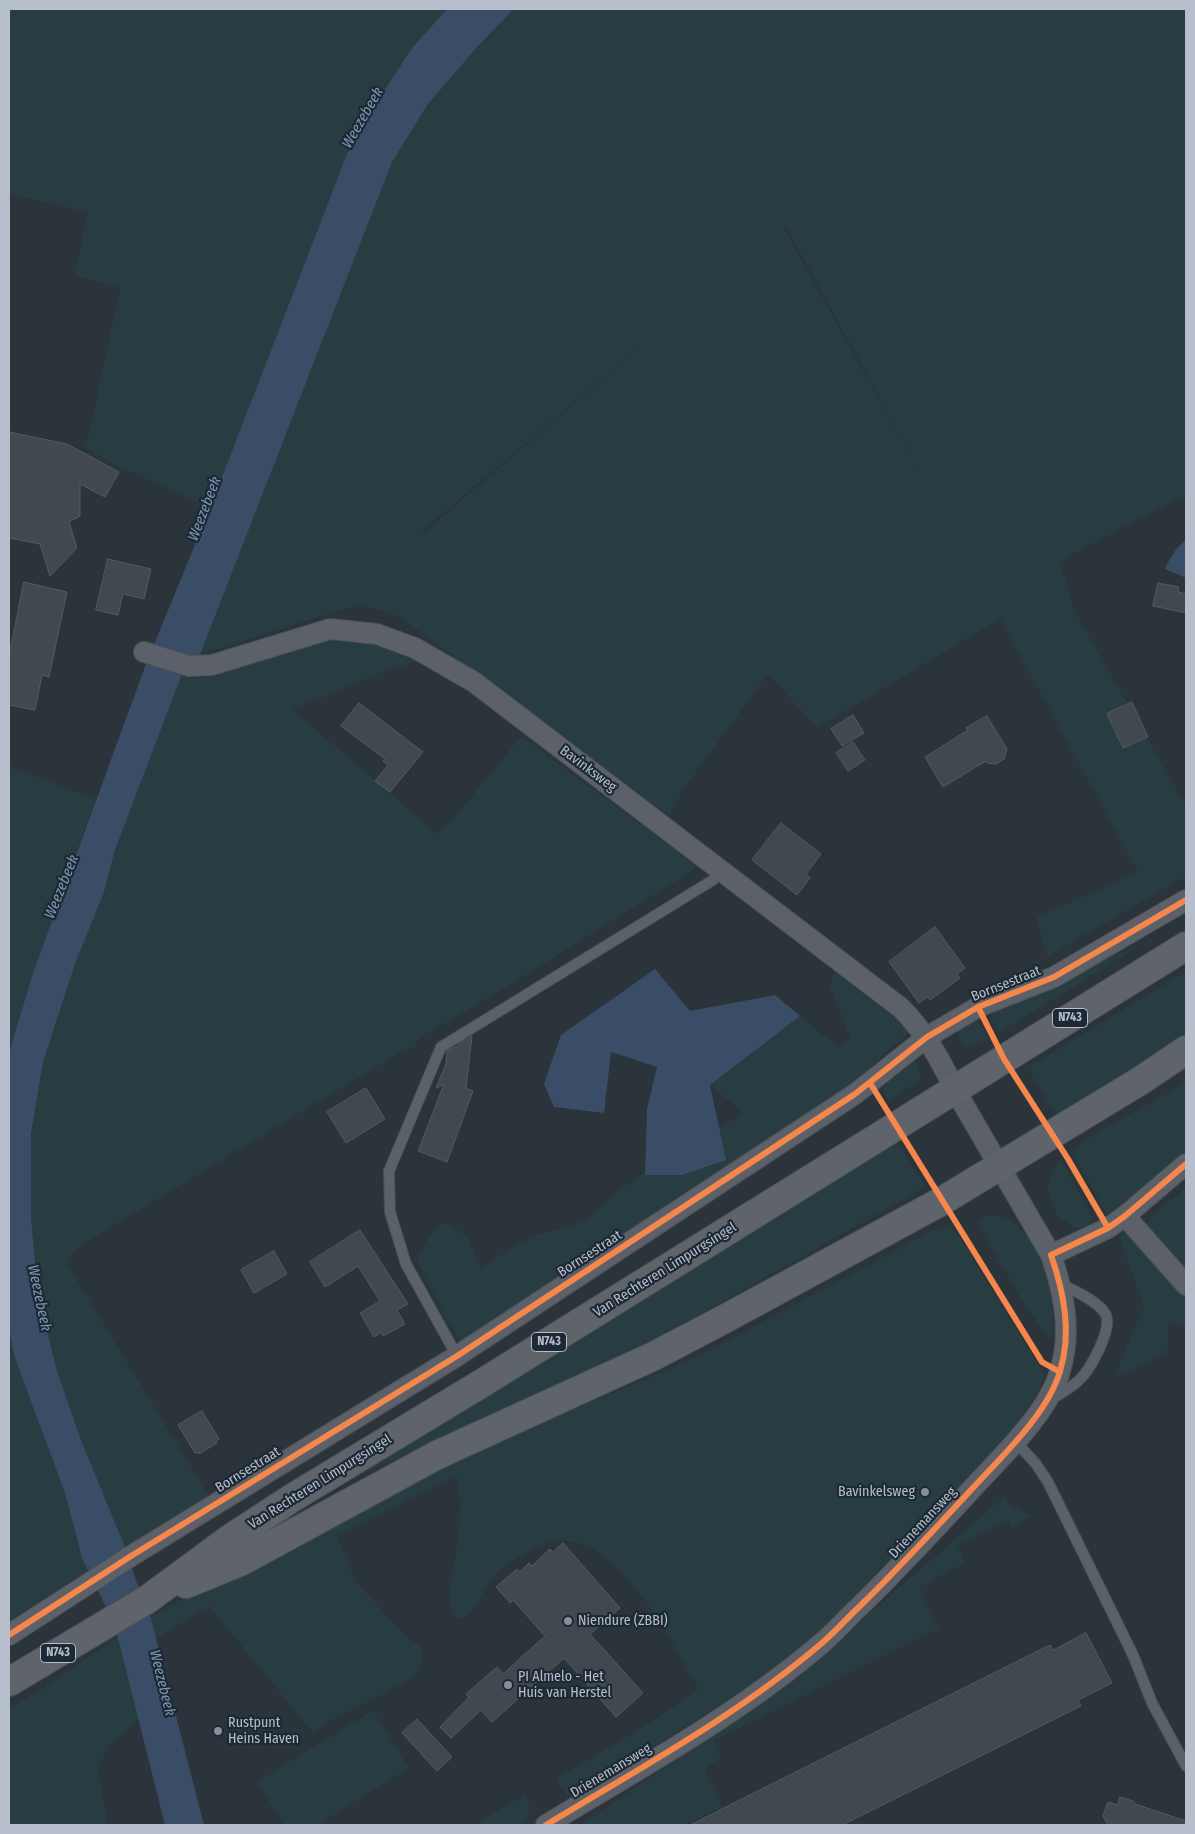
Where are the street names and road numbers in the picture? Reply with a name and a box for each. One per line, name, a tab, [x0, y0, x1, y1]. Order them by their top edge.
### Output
street label: Bavinksweg	[556, 742, 620, 796]
street label: Bornsestraat	[969, 962, 1043, 1006]
road number: N743	[1052, 1008, 1088, 1028]
street label: Van Rechteren Limpurgsingel	[590, 1219, 740, 1321]
street label: Bornsestraat	[555, 1227, 625, 1281]
road number: N743	[532, 1332, 566, 1351]
street label: Van Rechteren Limpurgsingel	[245, 1431, 395, 1533]
street label: Bornsestraat	[212, 1443, 284, 1497]
street label: Drienemansweg	[886, 1484, 960, 1562]
road number: N743	[40, 1644, 76, 1662]
street label: Drienemansweg	[568, 1740, 654, 1802]

